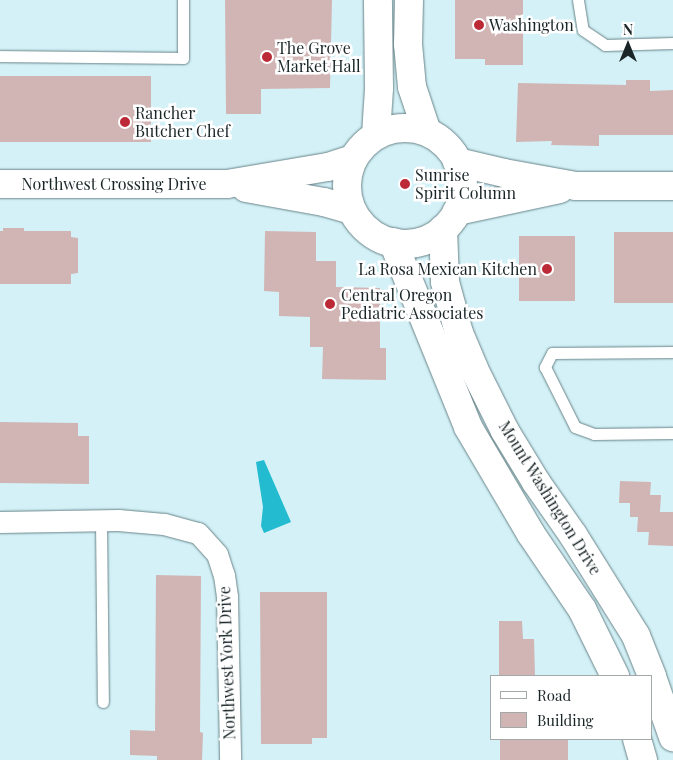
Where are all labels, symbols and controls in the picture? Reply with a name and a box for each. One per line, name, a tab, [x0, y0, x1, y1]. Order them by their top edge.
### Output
place label: Washington	[489, 15, 574, 35]
marker: Washington	[473, 19, 485, 31]
north arrow	[603, 20, 653, 70]
text: N	[623, 20, 633, 39]
place label: The Grove Market Hall	[277, 38, 361, 76]
marker: The Grove Market Hall	[261, 51, 273, 63]
place label: Rancher Butcher Chef	[135, 103, 230, 141]
marker: Rancher Butcher Chef	[119, 116, 131, 128]
place label: Sunrise Spirit Column	[415, 165, 516, 203]
street label: Northwest Crossing Drive	[21, 174, 207, 194]
marker: Sunrise Spirit Column	[399, 178, 411, 190]
place label: La Rosa Mexican Kitchen	[358, 259, 537, 279]
marker: La Rosa Mexican Kitchen	[541, 263, 553, 275]
place label: Central Oregon Pediatric Associates	[341, 285, 484, 323]
marker: Central Oregon Pediatric Associates	[323, 297, 337, 311]
street label: Mount Washington Drive	[494, 417, 606, 579]
street label: Northwest York Drive	[215, 585, 239, 741]
legend	[490, 675, 653, 740]
text: Road	[537, 685, 571, 705]
text: Building	[537, 710, 593, 730]

